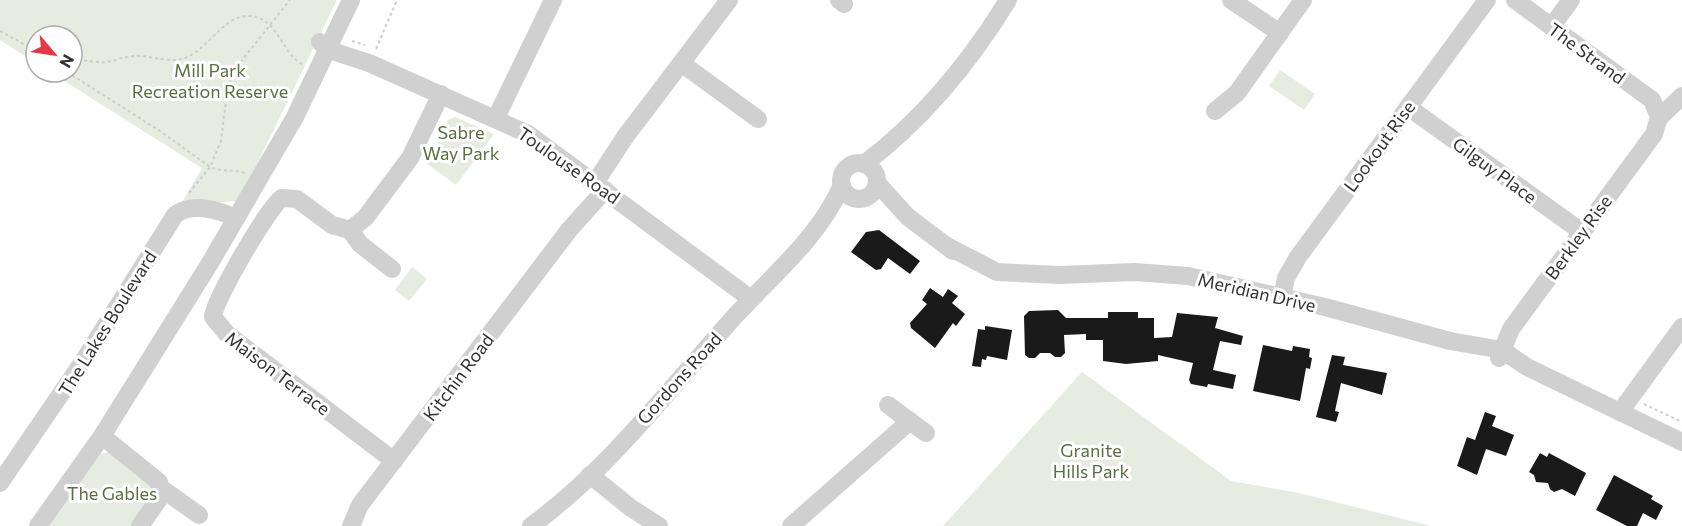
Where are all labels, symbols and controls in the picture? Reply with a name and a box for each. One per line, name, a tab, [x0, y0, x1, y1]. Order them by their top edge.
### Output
street label: The Strand	[1544, 18, 1630, 88]
north arrow	[24, 24, 84, 84]
text: N	[56, 52, 79, 71]
park label: Mill Park Recreation Reserve	[132, 59, 288, 102]
street label: Lookout Rise	[1339, 96, 1419, 196]
park label: Sabre Way Park	[422, 121, 500, 164]
street label: Toulouse Road	[514, 122, 624, 208]
street label: Gilguy Place	[1449, 132, 1541, 208]
street label: Berkley Rise	[1540, 190, 1616, 284]
street label: The Lakes Boulevard	[53, 246, 161, 400]
street label: Meridian Drive	[1196, 268, 1318, 316]
street label: Maison Terrace	[221, 326, 335, 420]
street label: Gordons Road	[632, 328, 726, 428]
street label: Kitchin Road	[418, 329, 498, 425]
park label: Granite Hills Park	[1053, 439, 1130, 482]
park label: The Gables	[67, 482, 157, 504]

